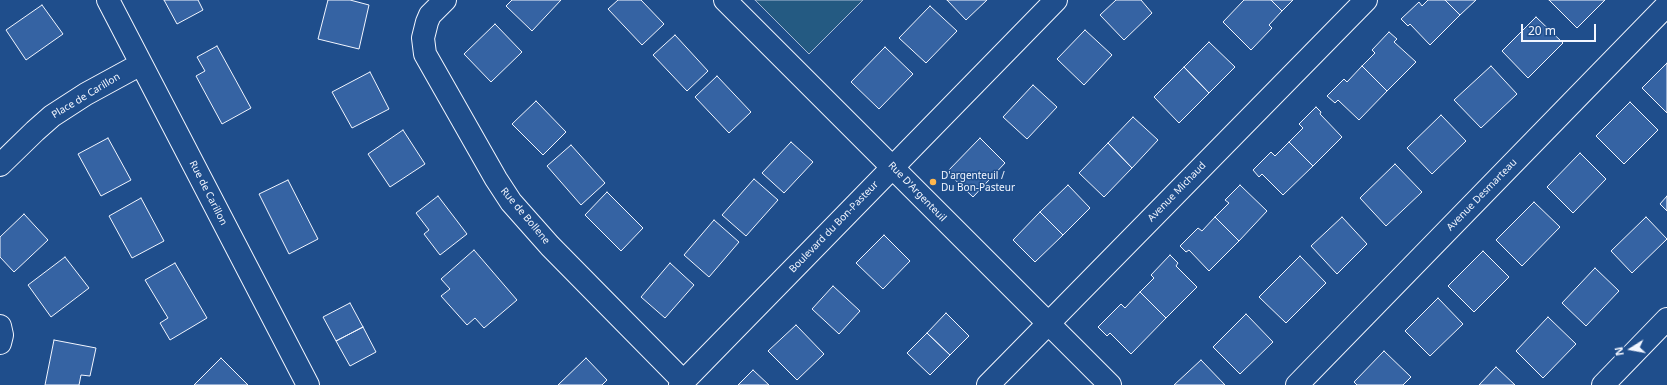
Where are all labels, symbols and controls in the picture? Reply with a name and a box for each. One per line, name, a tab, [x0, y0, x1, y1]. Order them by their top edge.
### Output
scale bar	[1523, 16, 1598, 42]
text: 20 m	[1528, 22, 1556, 39]
street label: Place de Carillon	[50, 71, 122, 121]
street label: Avenue Desmarteau	[1444, 156, 1520, 234]
street label: Rue de Carillon	[187, 159, 229, 227]
street label: Rue D'Argenteuil	[885, 160, 949, 224]
street label: Avenue Michaud	[1145, 160, 1209, 224]
place label: D'argenteuil / Du Bon-Pasteur	[941, 170, 1015, 194]
marker: D'argenteuil / Du Bon-Pasteur	[928, 177, 938, 187]
street label: Boulevard du Bon-Pasteur	[787, 179, 881, 275]
street label: Rue de Bollene	[498, 185, 552, 247]
north arrow	[1611, 329, 1651, 369]
text: N	[1611, 346, 1627, 357]

